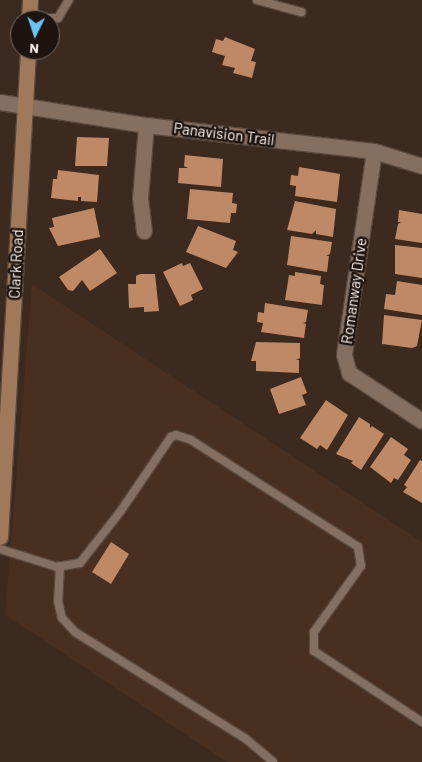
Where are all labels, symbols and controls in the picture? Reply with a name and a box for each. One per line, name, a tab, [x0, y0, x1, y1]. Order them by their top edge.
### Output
north arrow	[10, 10, 60, 60]
text: N	[29, 41, 39, 58]
street label: Panavision Trail	[173, 119, 275, 149]
street label: Clark Road	[5, 229, 27, 299]
street label: Romanway Drive	[338, 237, 370, 345]

